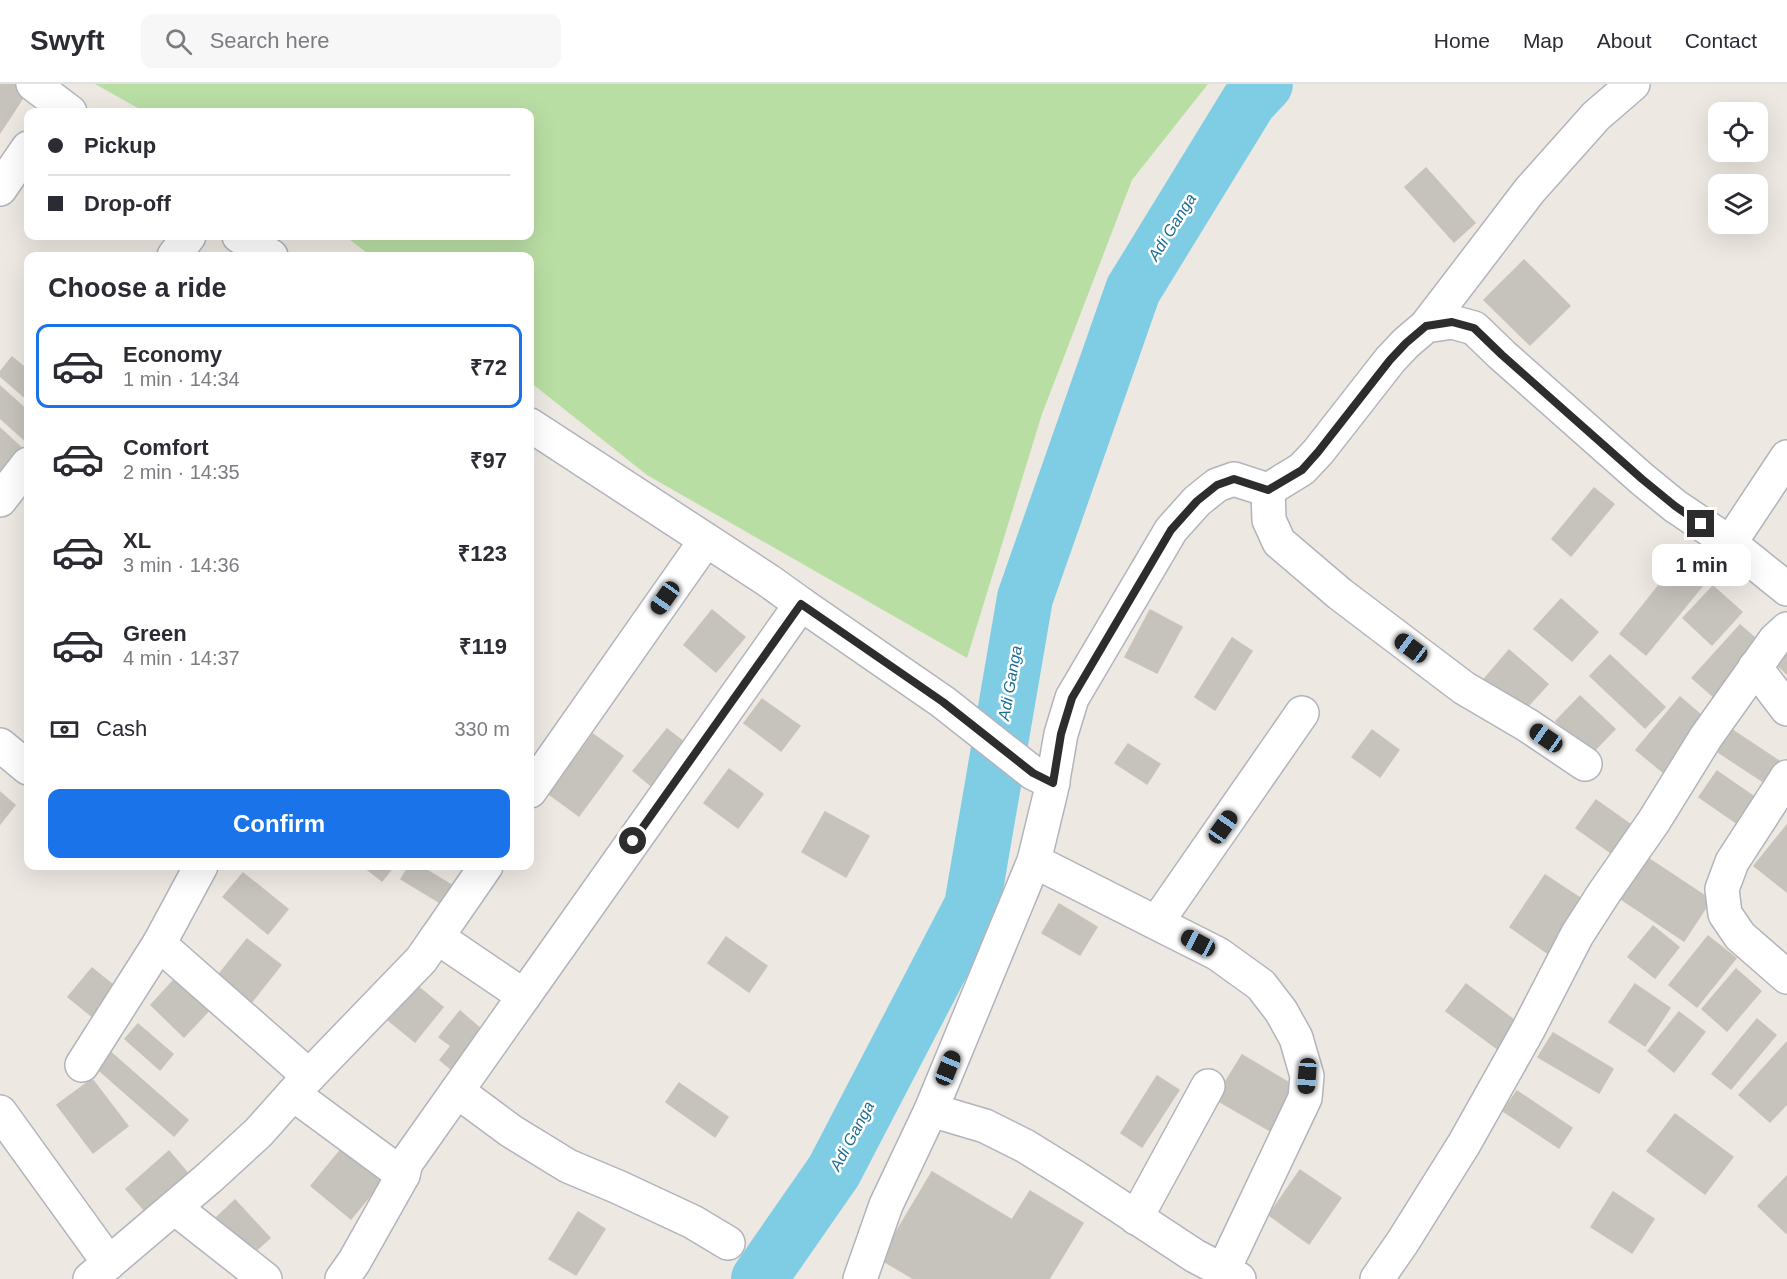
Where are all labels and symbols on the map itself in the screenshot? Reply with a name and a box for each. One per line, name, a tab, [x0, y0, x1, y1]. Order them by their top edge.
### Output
water label: Adi Ganga	[1144, 190, 1199, 264]
route end	[1687, 510, 1714, 537]
callout: 1 min	[1652, 545, 1750, 587]
car	[647, 578, 683, 618]
car	[1391, 630, 1431, 666]
water label: Adi Ganga	[995, 644, 1025, 723]
car	[1526, 720, 1566, 756]
car	[1205, 807, 1241, 847]
route start	[619, 827, 646, 854]
car	[1178, 927, 1218, 959]
car	[933, 1048, 963, 1088]
car	[1297, 1057, 1317, 1095]
water label: Adi Ganga	[826, 1099, 877, 1174]

